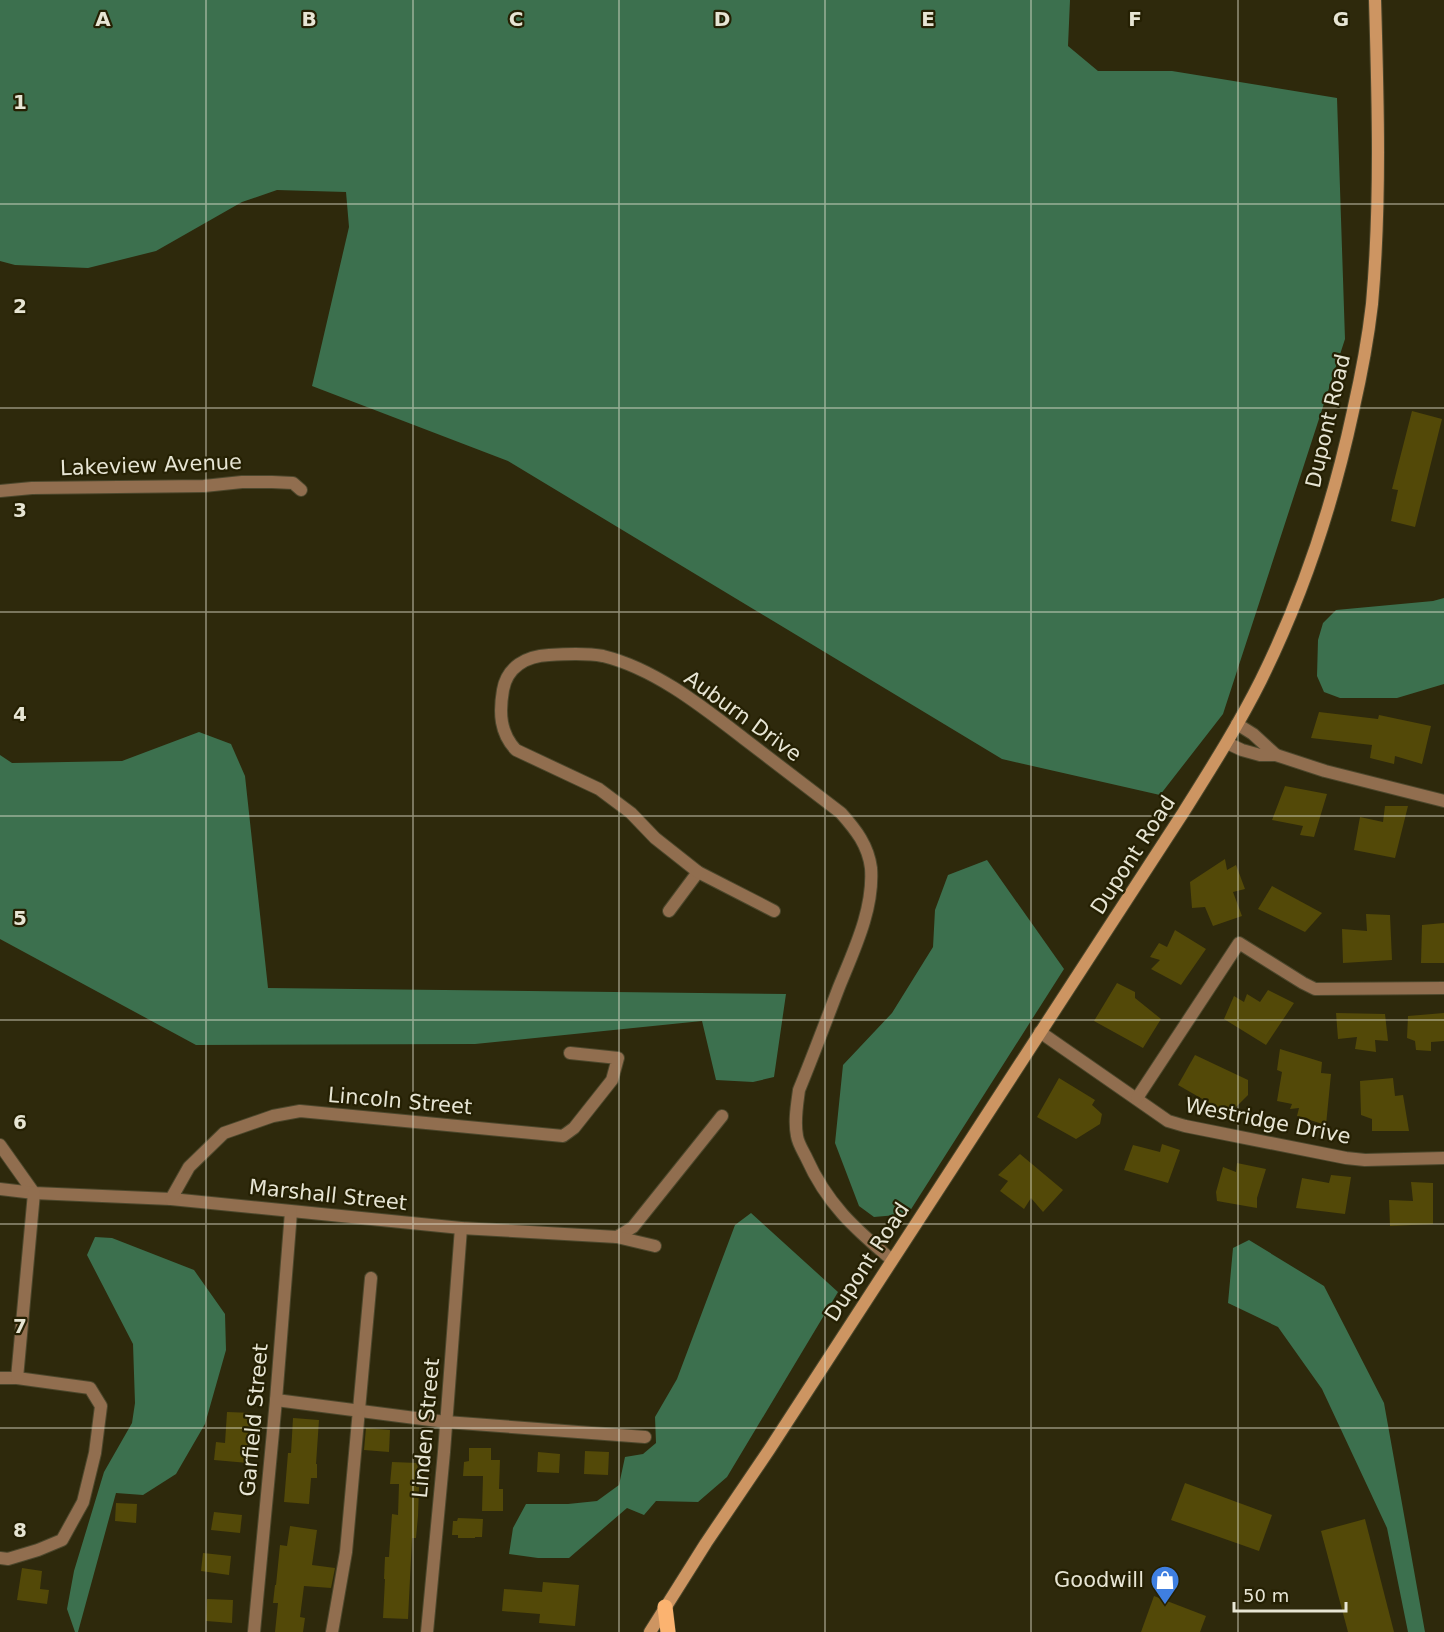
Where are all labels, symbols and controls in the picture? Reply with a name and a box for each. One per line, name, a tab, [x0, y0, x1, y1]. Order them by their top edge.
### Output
text: A	[95, 7, 111, 31]
text: B	[301, 7, 317, 31]
text: C	[509, 7, 523, 31]
text: D	[714, 7, 730, 31]
text: E	[921, 7, 935, 31]
text: F	[1128, 7, 1142, 31]
text: G	[1333, 7, 1349, 31]
text: 1	[13, 90, 27, 114]
text: 2	[13, 294, 27, 318]
street label: Dupont Road	[1301, 352, 1355, 490]
street label: Lakeview Avenue	[60, 450, 242, 480]
text: 3	[13, 498, 27, 522]
street label: Auburn Drive	[680, 666, 806, 766]
text: 4	[13, 702, 27, 726]
street label: Dupont Road	[1086, 791, 1180, 919]
text: 5	[13, 906, 27, 930]
street label: Lincoln Street	[327, 1083, 473, 1119]
street label: Westridge Drive	[1183, 1093, 1353, 1149]
text: 6	[13, 1110, 27, 1134]
street label: Marshall Street	[248, 1175, 408, 1215]
street label: Dupont Road	[820, 1198, 914, 1326]
text: 7	[13, 1314, 27, 1338]
street label: Garfield Street	[235, 1342, 273, 1498]
street label: Linden Street	[408, 1357, 444, 1499]
text: 8	[13, 1518, 27, 1542]
shop icon: Goodwill	[1149, 1564, 1181, 1606]
place label: Goodwill	[1054, 1568, 1144, 1592]
scale bar	[1234, 1575, 1346, 1613]
text: 50 m	[1243, 1585, 1289, 1606]

